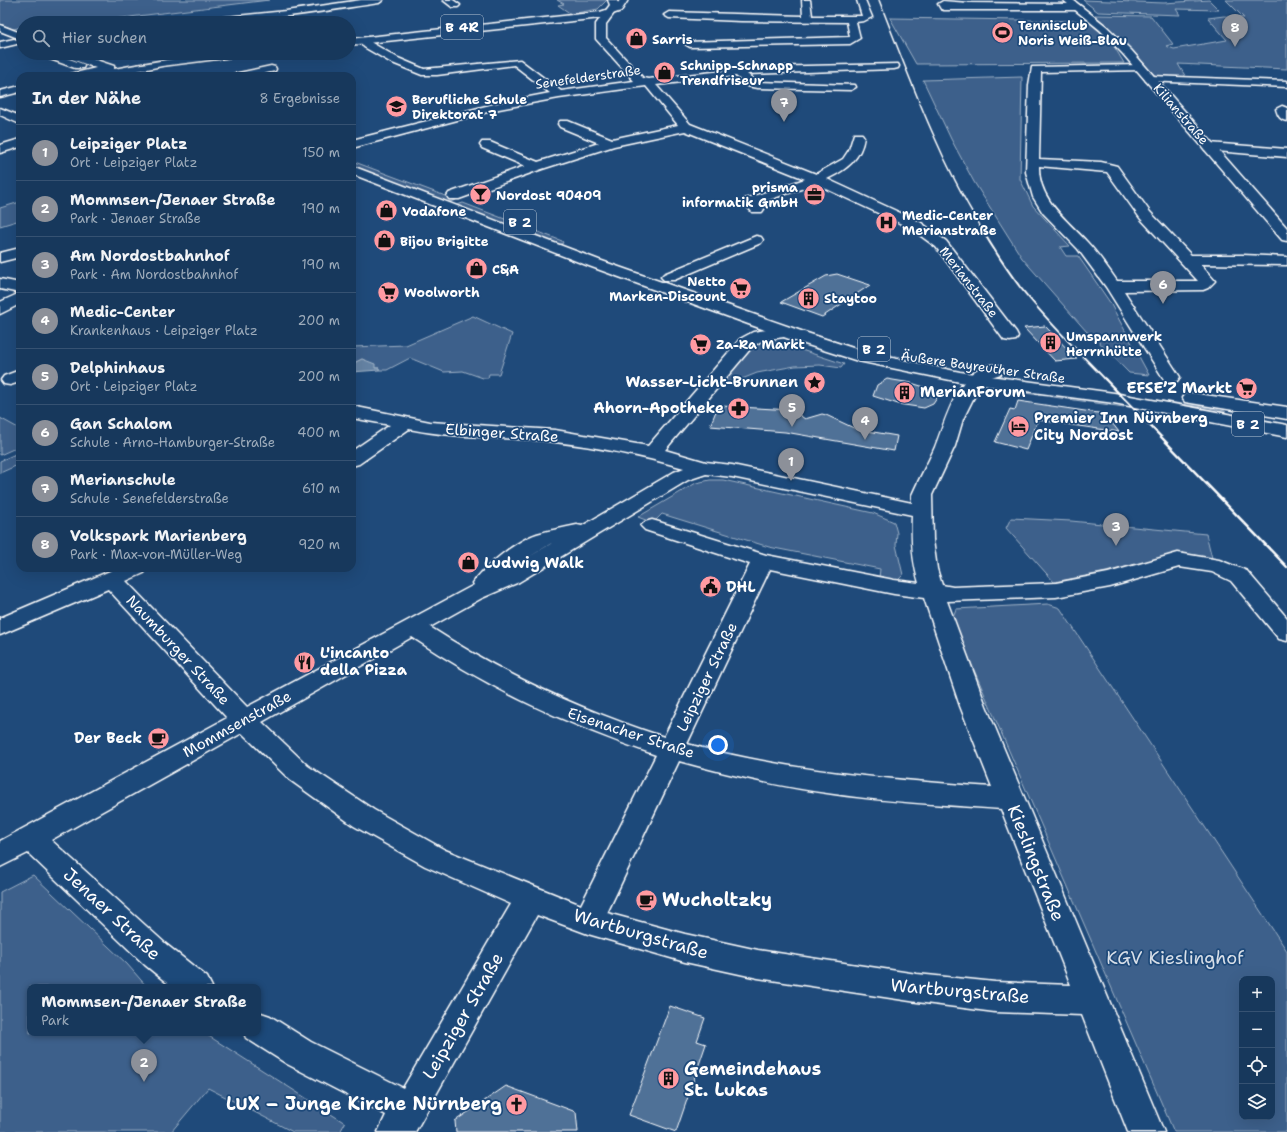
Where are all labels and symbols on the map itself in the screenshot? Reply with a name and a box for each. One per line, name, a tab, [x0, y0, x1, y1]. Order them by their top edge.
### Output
pin: 8	[1222, 14, 1248, 47]
road number: B 4R	[441, 15, 483, 39]
place label: Tennisclub Noris Weiß-Blau	[1018, 17, 1127, 49]
sports icon: Tennisclub Noris Weiß-Blau	[990, 19, 1016, 45]
shop icon: Sarris	[623, 26, 649, 52]
place label: Sarris	[652, 31, 693, 48]
place label: Schnipp-Schnapp Trendfriseur	[680, 57, 793, 89]
shop icon: Schnipp-Schnapp Trendfriseur	[652, 59, 678, 85]
street label: Senefelderstraße	[534, 61, 642, 93]
street label: Kilianstraße	[1150, 80, 1212, 148]
pin: 7	[771, 89, 797, 122]
place label: Berufliche Schule Direktorat 7	[412, 91, 527, 123]
school or university icon: Berufliche Schule Direktorat 7	[383, 93, 409, 119]
place label: prisma informatik GmbH	[682, 179, 798, 211]
office icon: prisma informatik GmbH	[801, 181, 827, 207]
bar icon: Nordost 90409	[468, 182, 494, 208]
place label: Nordost 90409	[496, 187, 601, 204]
shop icon: Vodafone	[374, 198, 400, 224]
place label: Vodafone	[402, 203, 466, 220]
place label: Medic-Center Merianstraße	[902, 207, 997, 239]
hospital icon: Medic-Center Merianstraße	[874, 209, 900, 235]
road number: B 2	[504, 210, 536, 234]
shop icon: Bijou Brigitte	[371, 228, 397, 254]
place label: Bijou Brigitte	[400, 233, 489, 250]
street label: Merianstraße	[936, 243, 1002, 321]
shop icon: C&A	[464, 256, 490, 282]
place label: C&A	[492, 261, 519, 278]
pin: 6	[1150, 271, 1176, 304]
place label: Netto Marken-Discount	[609, 273, 726, 305]
supermarket icon: Netto Marken-Discount	[728, 275, 754, 301]
supermarket icon: Woolworth	[376, 279, 402, 305]
place label: Woolworth	[404, 284, 480, 301]
building icon: Staytoo	[795, 285, 821, 311]
place label: Staytoo	[824, 290, 877, 307]
place label: Umspannwerk Herrnhütte	[1066, 328, 1162, 360]
building icon: Umspannwerk Herrnhütte	[1037, 330, 1063, 356]
supermarket icon: Za-Ra Markt	[688, 331, 714, 357]
place label: Za-Ra Markt	[716, 336, 805, 353]
road number: B 2	[858, 337, 890, 361]
street label: Äußere Bayreuther Straße	[900, 347, 1066, 387]
place icon: Wasser-Licht-Brunnen	[801, 369, 827, 395]
place label: Wasser-Licht-Brunnen	[626, 372, 798, 392]
supermarket icon: EFSE’Z Markt	[1234, 375, 1260, 401]
place label: EFSE’Z Markt	[1126, 378, 1232, 398]
building icon: MerianForum	[892, 379, 918, 405]
place label: MerianForum	[920, 382, 1026, 402]
pin: 5	[779, 394, 805, 427]
pharmacy icon: Ahorn-Apotheke	[726, 395, 752, 421]
place label: Ahorn-Apotheke	[593, 398, 724, 418]
pin: 4	[852, 407, 878, 440]
place label: Premier Inn Nürnberg City Nordost	[1034, 408, 1208, 445]
road number: B 2	[1232, 412, 1264, 436]
hotel icon: Premier Inn Nürnberg City Nordost	[1006, 414, 1032, 440]
street label: Elbinger Straße	[445, 419, 559, 447]
pin: 1	[778, 448, 804, 481]
pin: 3	[1103, 513, 1129, 546]
shop icon: Ludwig Walk	[456, 550, 482, 576]
place label: Ludwig Walk	[484, 553, 584, 573]
public building icon: DHL	[698, 574, 724, 600]
place label: DHL	[726, 577, 756, 597]
street label: Naumburger Straße	[122, 591, 234, 709]
street label: Leipziger Straße	[672, 619, 742, 735]
place label: L'incanto della Pizza	[320, 643, 408, 680]
restaurant icon: L'incanto della Pizza	[292, 649, 318, 675]
street label: Mommsenstraße	[179, 686, 295, 762]
street label: Eisenacher Straße	[565, 703, 697, 763]
cafe icon: Der Beck	[145, 725, 171, 751]
place label: Der Beck	[74, 728, 142, 748]
your location	[708, 735, 728, 755]
street label: Kieslingstraße	[1002, 801, 1070, 925]
street label: Jenaer Straße	[58, 863, 166, 965]
cafe icon: Wucholtzky	[633, 887, 659, 913]
place label: Wucholtzky	[662, 888, 772, 912]
street label: Wartburgstraße	[571, 903, 711, 965]
park label: KGV Kieslinghof	[1106, 946, 1244, 970]
street label: Leipziger Straße	[417, 948, 509, 1084]
street label: Wartburgstraße	[890, 973, 1030, 1009]
pin: 2	[131, 1049, 157, 1082]
place label: Gemeindehaus St. Lukas	[684, 1057, 821, 1102]
building icon: Gemeindehaus St. Lukas	[655, 1066, 681, 1092]
church icon: LUX – Junge Kirche Nürnberg	[504, 1091, 530, 1117]
place label: LUX – Junge Kirche Nürnberg	[226, 1092, 502, 1116]

